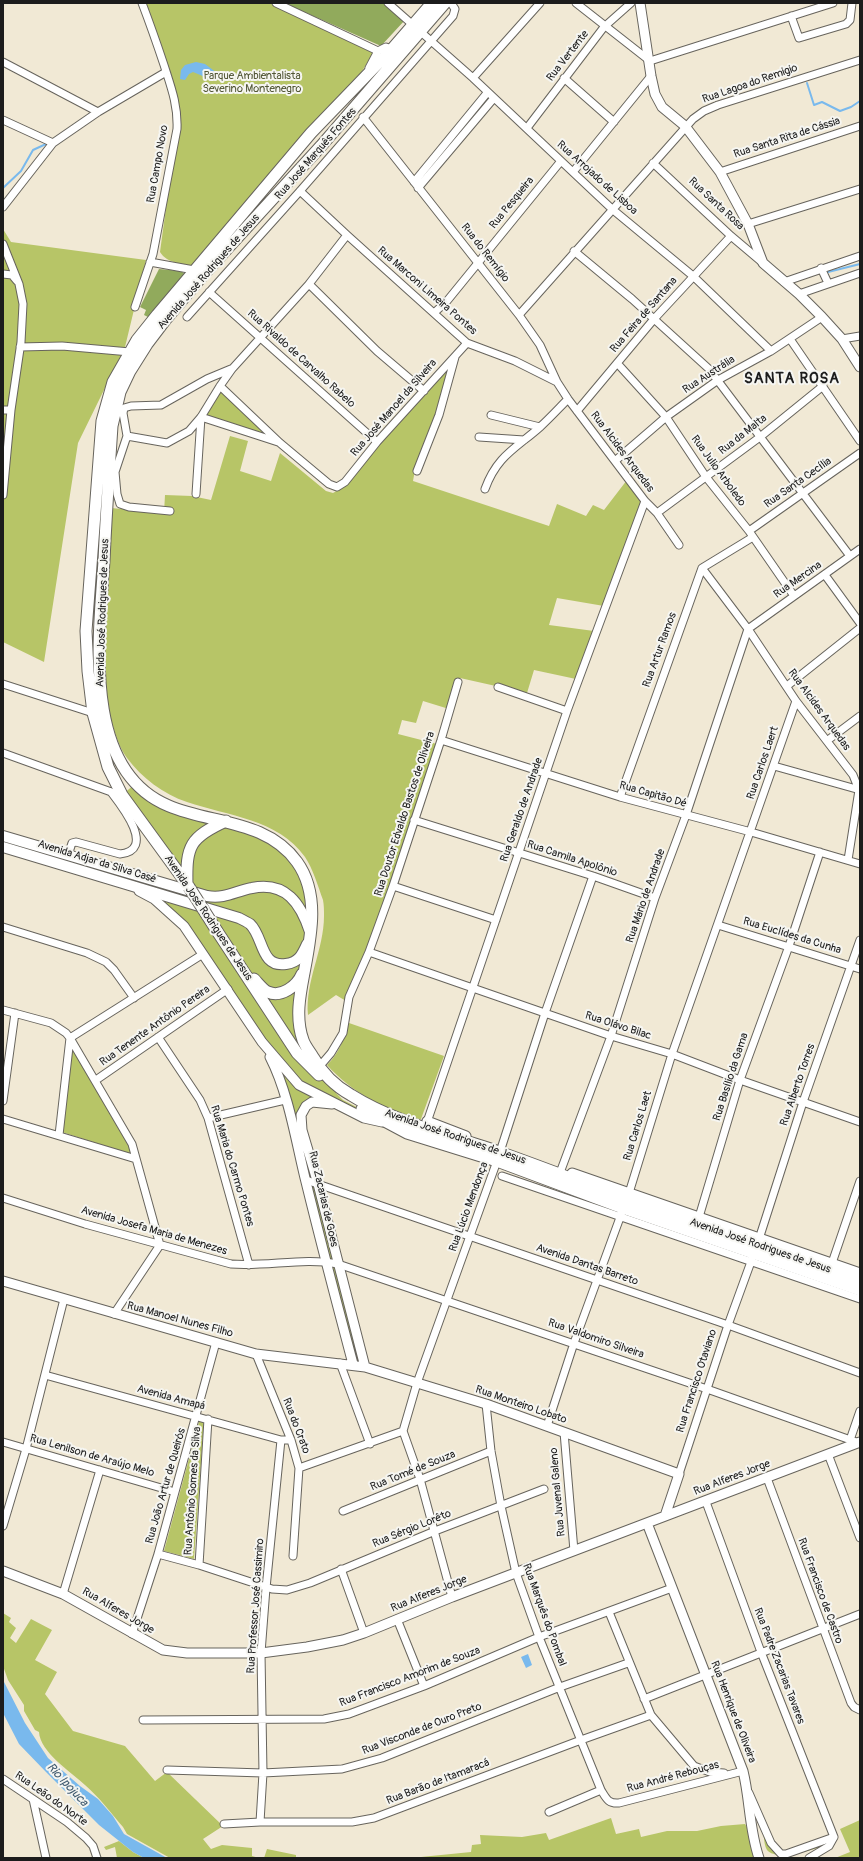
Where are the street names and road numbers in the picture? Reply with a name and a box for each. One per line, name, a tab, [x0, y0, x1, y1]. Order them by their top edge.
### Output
street label: Rua Vertente	[544, 28, 592, 84]
street label: Rua Lagoa do Remigio	[701, 61, 799, 107]
street label: Rua José Marquês Fontes	[273, 105, 359, 203]
street label: Rua Santa Rita de Cássia	[732, 115, 842, 161]
street label: Rua Campo Novo	[145, 124, 171, 204]
street label: Rua Arrojado de Lisboa	[554, 138, 640, 218]
street label: Rua Pesqueira	[487, 174, 537, 232]
street label: Rua Santa Rosa	[686, 175, 746, 233]
street label: Avenida José Rodrigues de Jesus	[155, 212, 263, 332]
street label: Rua do Remígio	[458, 221, 512, 285]
street label: Rua Marconi Limeira Pontes	[375, 244, 479, 338]
street label: Rua Feira de Santana	[608, 275, 680, 355]
street label: Rua Rivaldo de Carvalho Rabelo	[244, 307, 358, 411]
street label: Rua Austrália	[680, 353, 738, 397]
street label: Rua José Manoel da Silveira	[348, 357, 440, 459]
street label: Rua Alcides Arquedas	[587, 409, 657, 495]
street label: Rua da Malta	[716, 412, 770, 458]
street label: Rua Julio Arboledo	[688, 433, 748, 509]
street label: Rua Santa Cecília	[762, 455, 834, 511]
street label: Avenida José Rodrigues de Jesus	[94, 539, 112, 687]
street label: Rua Mercina	[772, 559, 824, 601]
street label: Rua Artur Ramos	[640, 611, 680, 689]
street label: Rua Alcides Arquedas	[785, 667, 853, 753]
street label: Rua Carlos Laert	[744, 725, 782, 801]
street label: Rua Doutor Edvaldo Bastos de Oliveira	[372, 730, 438, 898]
street label: Rua Geraldo de Andrade	[498, 756, 546, 864]
street label: Rua Capitão Dé	[618, 779, 688, 811]
street label: Avenida Adjar da Silva Casé	[36, 838, 158, 886]
street label: Rua Camila Apolônio	[525, 838, 619, 880]
street label: Rua Mário de Andrade	[624, 847, 668, 945]
street label: Avenida José Rodrigues de Jesus	[161, 853, 255, 983]
street label: Rua Euclídes da Cunha	[741, 915, 843, 957]
street label: Rua Tenente Antônio Pereira	[97, 983, 213, 1069]
street label: Rua Olávo Bilac	[583, 1009, 653, 1043]
street label: Rua Basílio da Gama	[711, 1031, 751, 1123]
street label: Rua Alberto Torres	[778, 1042, 818, 1128]
street label: Rua Carlos Laet	[621, 1090, 655, 1162]
street label: Rua Maria do Carmo Pontes	[207, 1104, 257, 1228]
street label: Avenida José Rodrigues de Jesus	[383, 1107, 527, 1167]
street label: Rua Zacarias de Goes	[306, 1150, 340, 1248]
street label: Rua Lúcio Mendonça	[447, 1160, 491, 1254]
street label: Avenida Josefa Maria de Menezes	[79, 1204, 229, 1258]
street label: Avenida José Rodrigues de Jesus	[688, 1216, 832, 1276]
street label: Avenida Dantas Barreto	[534, 1241, 640, 1289]
street label: Rua Manoel Nunes Filho	[126, 1300, 234, 1340]
street label: Rua Valdomiro Silveira	[546, 1316, 646, 1362]
street label: Rua Francisco Otaviano	[674, 1328, 720, 1434]
street label: Avenida Amapá	[136, 1383, 206, 1413]
street label: Rua Monteiro Lobato	[474, 1383, 568, 1427]
street label: Rua do Crato	[279, 1396, 313, 1456]
street label: Rua Antônio Gomes da Silva	[182, 1426, 204, 1556]
street label: Rua João Artur de Queirós	[143, 1427, 189, 1545]
street label: Rua Lenilson de Araújo Melo	[28, 1432, 156, 1480]
street label: Rua Juvenal Galeno	[548, 1447, 568, 1537]
street label: Rua Tomé de Souza	[369, 1448, 457, 1494]
street label: Rua Alferes Jorge	[692, 1457, 772, 1499]
street label: Rua Sérgio Lorêto	[371, 1507, 453, 1551]
street label: Rua Francisco de Castro	[795, 1536, 845, 1646]
street label: Rua Professor José Cassimiro	[245, 1538, 267, 1674]
street label: Rua Marquês do Pombal	[519, 1562, 569, 1668]
street label: Rua Alferes Jorge	[389, 1573, 469, 1615]
street label: Rua Alferes Jorge	[80, 1585, 156, 1637]
street label: Rua Padre Zacarias Tavares	[751, 1606, 807, 1726]
street label: Rua Francisco Amorim de Souza	[338, 1644, 482, 1710]
street label: Rua Henrique de Oliveira	[707, 1659, 759, 1765]
street label: Rua Visconde de Ouro Preto	[360, 1700, 484, 1758]
street label: Rua Barão de Itamaracá	[385, 1756, 491, 1808]
street label: Rua André Rebouças	[626, 1758, 720, 1796]
street label: Rua Leão do Norte	[12, 1769, 90, 1829]

